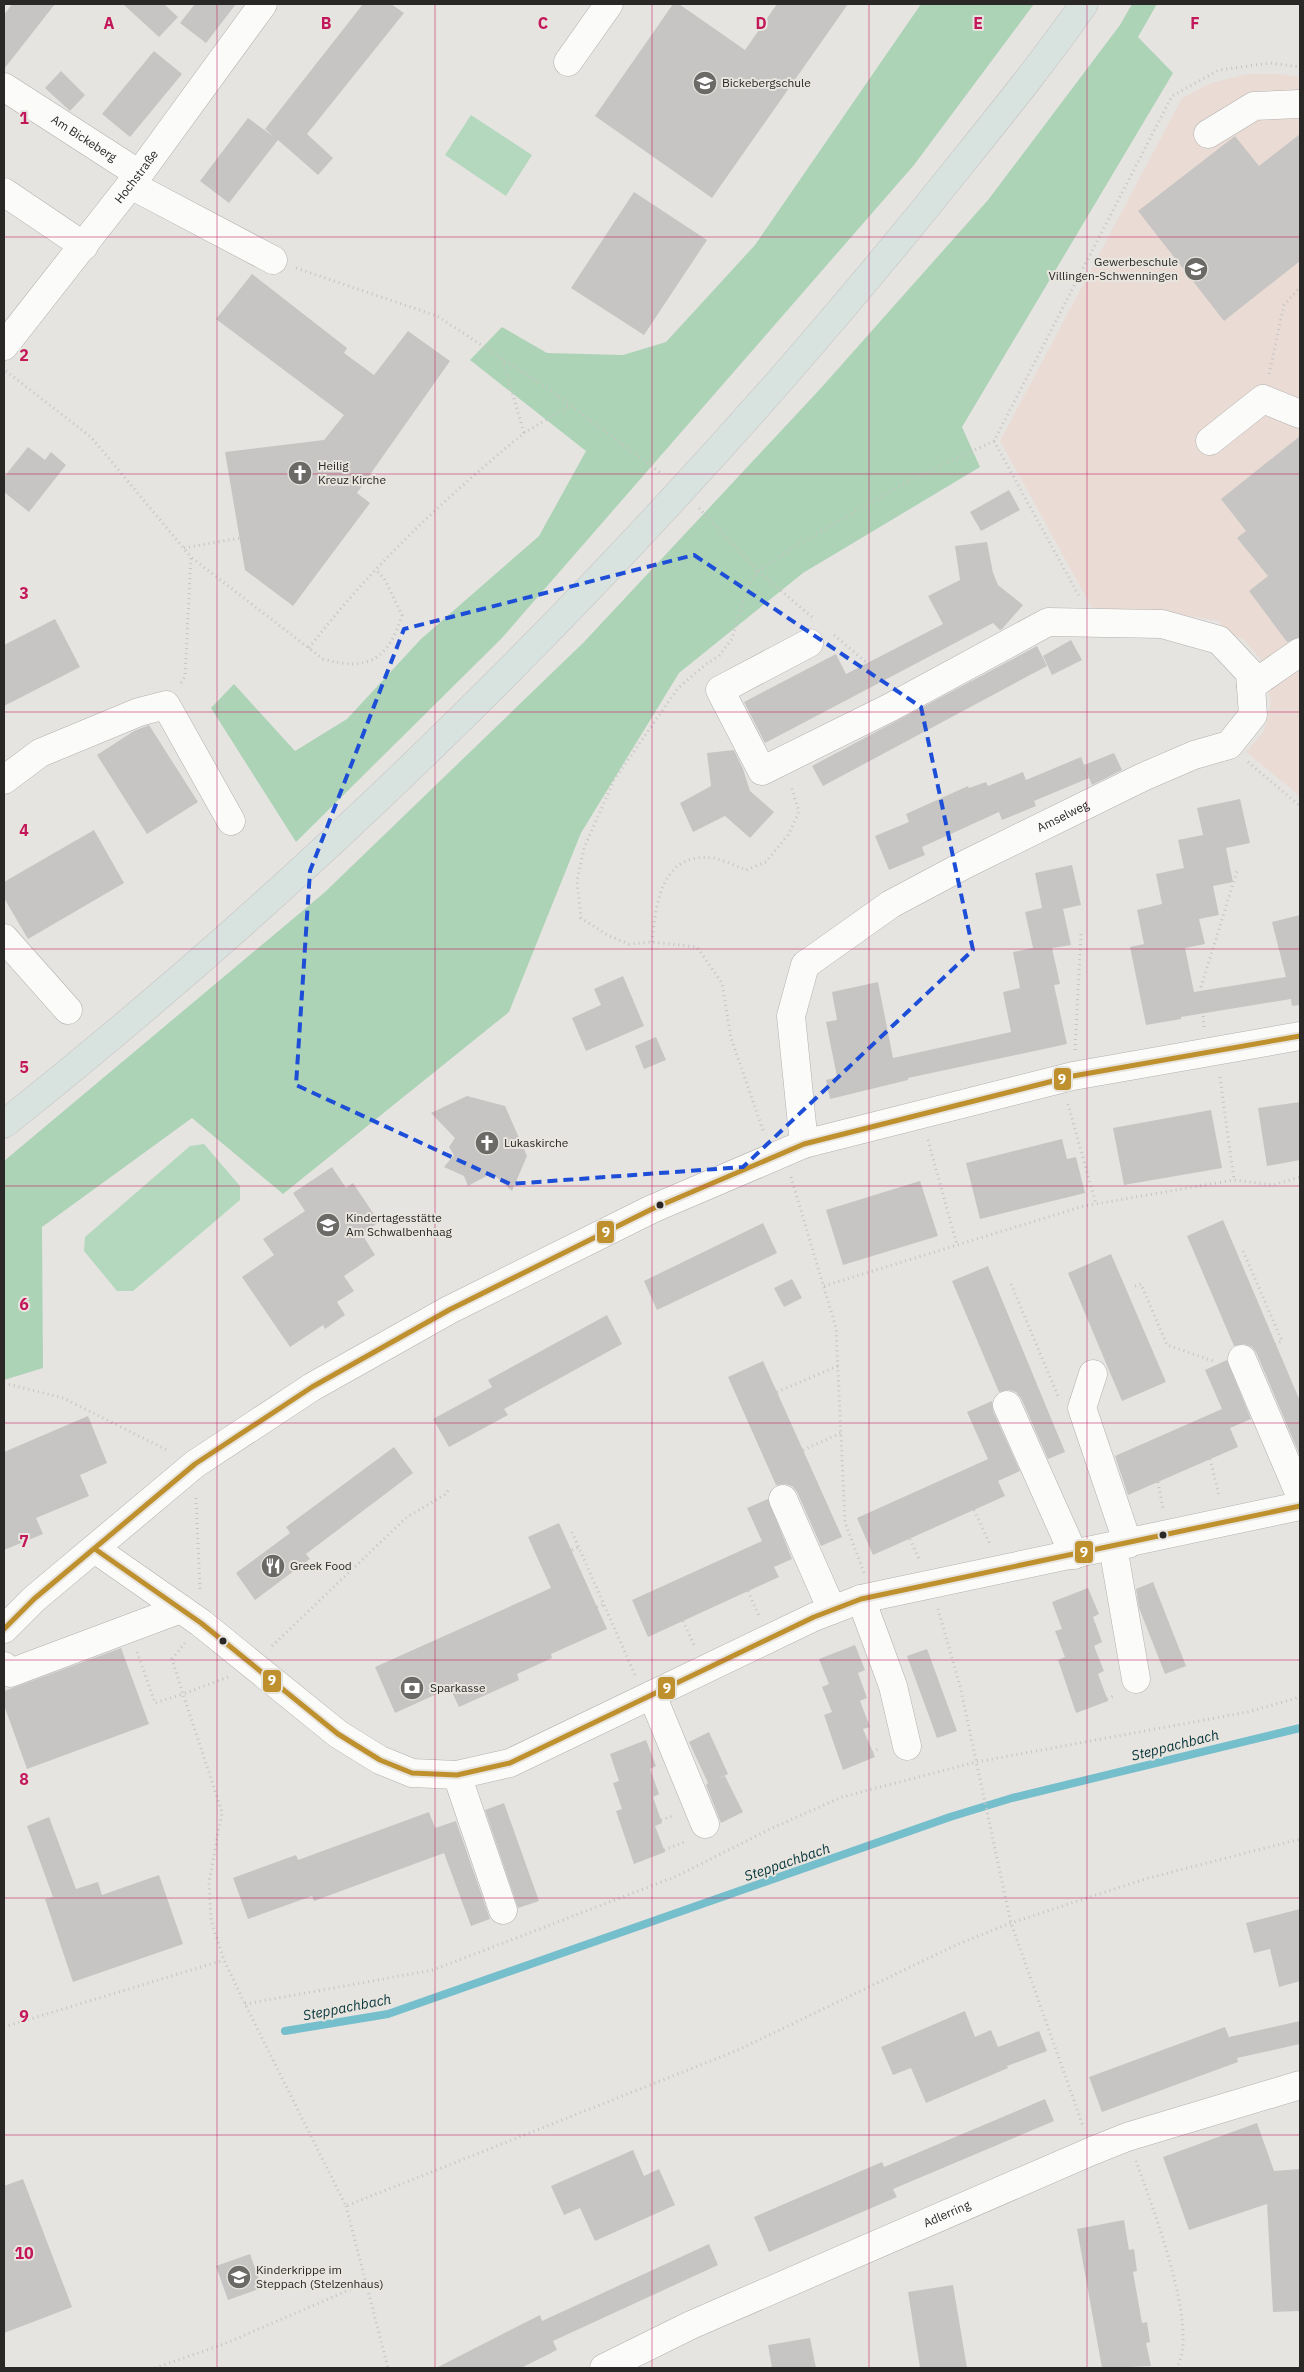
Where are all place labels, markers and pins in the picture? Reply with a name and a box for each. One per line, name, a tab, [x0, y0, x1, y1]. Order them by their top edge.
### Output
school or university icon: Bickebergschule	[692, 70, 718, 96]
place label: Bickebergschule	[722, 75, 811, 90]
place label: Gewerbeschule Villingen-Schwenningen	[1049, 254, 1178, 283]
school or university icon: Gewerbeschule Villingen-Schwenningen	[1183, 256, 1209, 282]
place label: Heilig Kreuz Kirche	[318, 458, 386, 487]
church icon: Heilig Kreuz Kirche	[287, 460, 313, 486]
church icon: Lukaskirche	[474, 1130, 500, 1156]
place label: Lukaskirche	[504, 1135, 569, 1150]
unlabelled marker	[655, 1200, 665, 1210]
place label: Kindertagesstätte Am Schwalbenhaag	[346, 1210, 453, 1239]
school or university icon: Kindertagesstätte Am Schwalbenhaag	[315, 1212, 341, 1238]
unlabelled marker	[1158, 1530, 1168, 1540]
restaurant icon: Greek Food	[260, 1553, 286, 1579]
place label: Greek Food	[290, 1558, 352, 1573]
unlabelled marker	[218, 1636, 228, 1646]
bank icon: Sparkasse	[399, 1675, 425, 1701]
place label: Sparkasse	[430, 1680, 486, 1695]
place label: Kinderkrippe im Steppach (Stelzenhaus)	[256, 2262, 384, 2291]
school or university icon: Kinderkrippe im Steppach (Stelzenhaus)	[226, 2264, 252, 2290]

